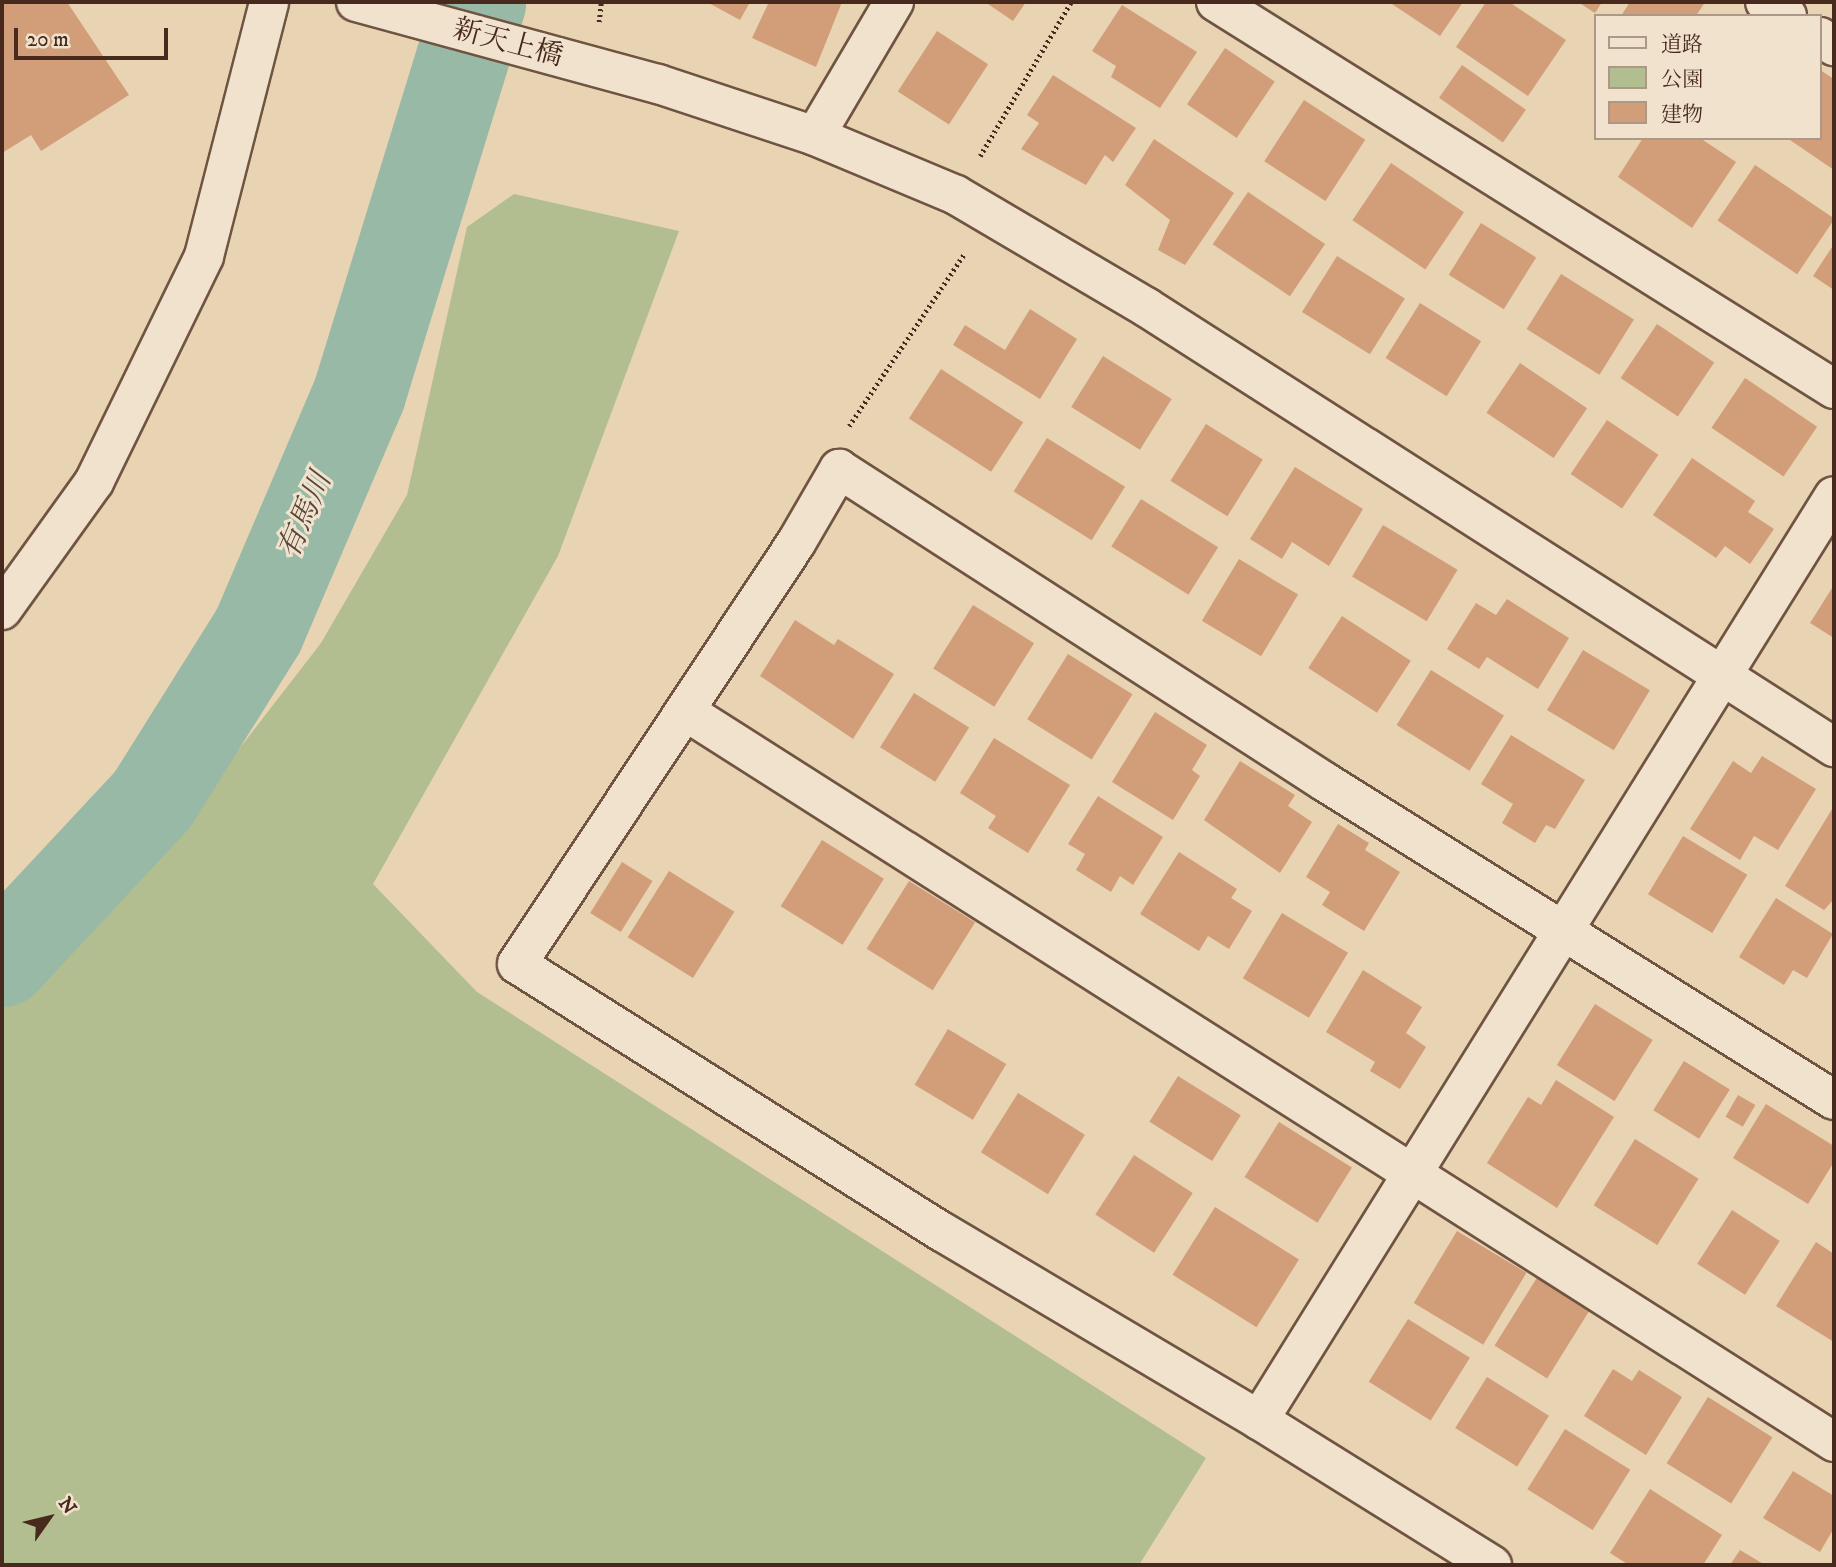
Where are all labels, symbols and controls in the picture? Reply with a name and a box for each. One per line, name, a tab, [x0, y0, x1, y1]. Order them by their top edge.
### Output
street label: 新天上橋	[450, 12, 566, 74]
scale bar	[18, 14, 172, 58]
legend	[1594, 14, 1822, 140]
text: 20 m	[27, 27, 69, 53]
text: 道路	[1661, 32, 1703, 58]
text: 公園	[1661, 67, 1703, 93]
text: 建物	[1661, 102, 1703, 128]
water label: 有馬川	[272, 468, 340, 564]
north arrow	[14, 1483, 84, 1553]
text: N	[53, 1493, 81, 1519]

